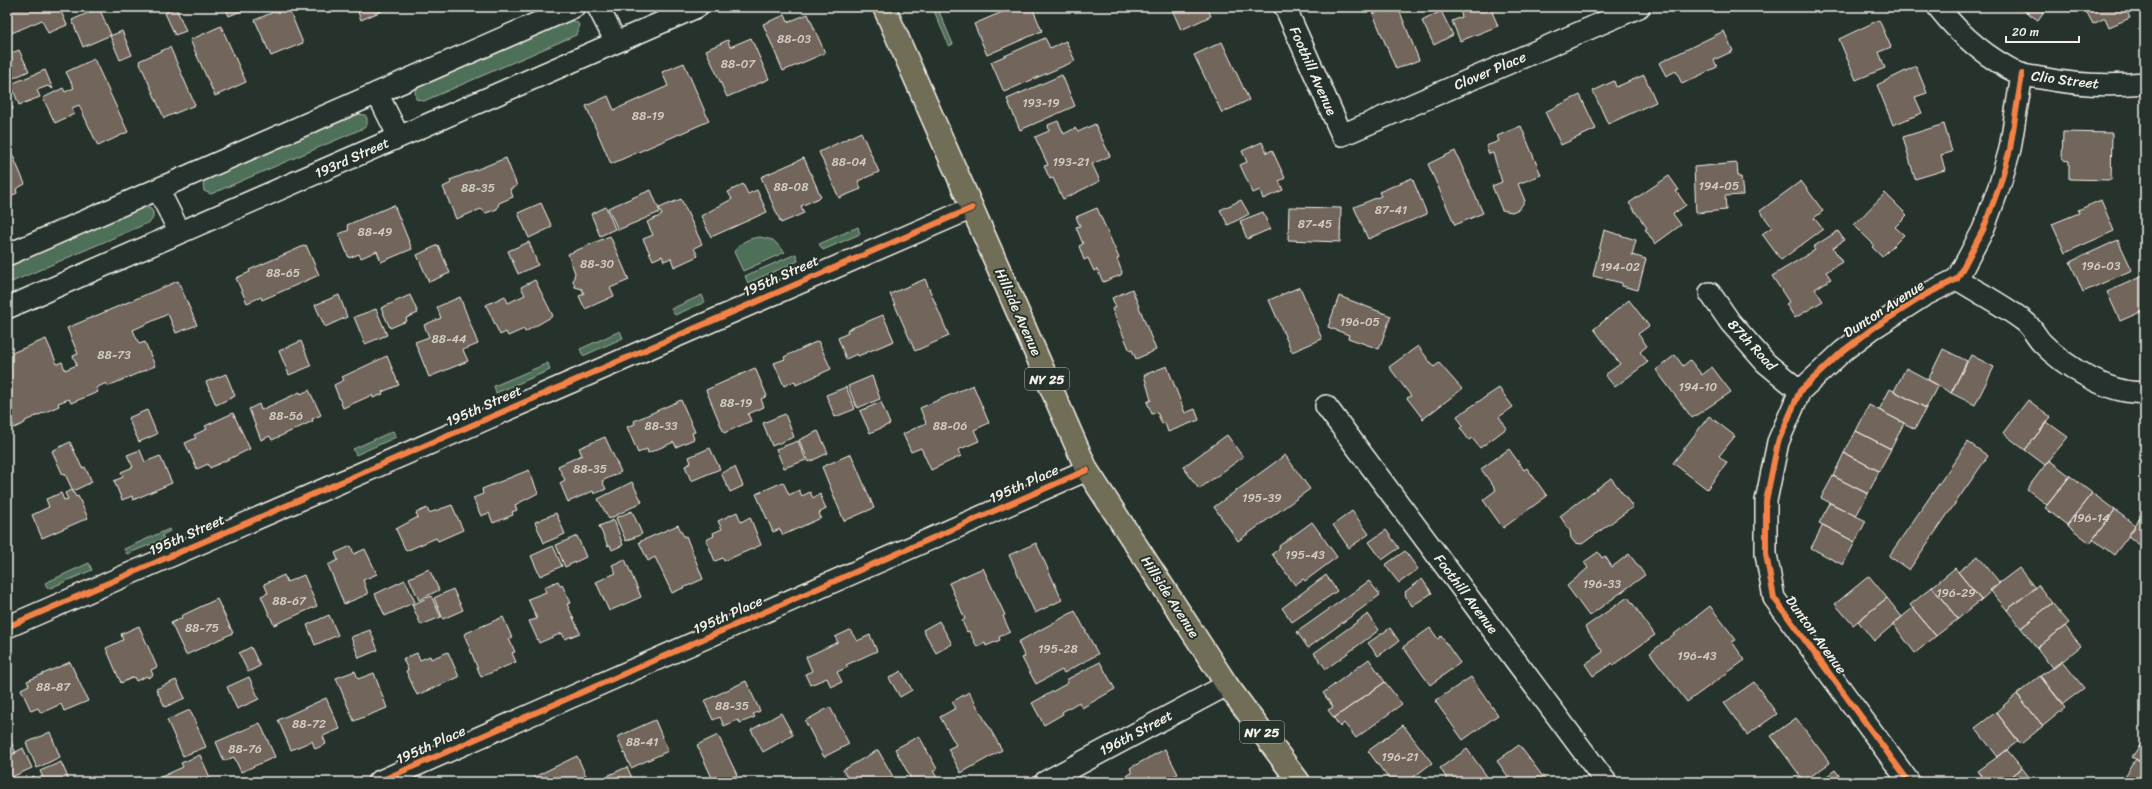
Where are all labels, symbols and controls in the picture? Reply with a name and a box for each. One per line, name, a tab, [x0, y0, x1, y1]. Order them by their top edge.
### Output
scale bar	[2006, 18, 2079, 44]
text: 20 m	[2012, 21, 2039, 43]
street label: Foothill Avenue	[1282, 22, 1344, 120]
house number: 88-03	[777, 28, 812, 50]
street label: Clover Place	[1450, 45, 1530, 97]
house number: 88-07	[721, 53, 756, 75]
street label: Clio Street	[2030, 63, 2100, 97]
house number: 193-19	[1022, 92, 1060, 114]
house number: 88-19	[632, 105, 664, 127]
street label: 193rd Street	[310, 130, 394, 186]
house number: 88-04	[831, 151, 867, 173]
house number: 193-21	[1053, 151, 1089, 173]
house number: 194-05	[1699, 175, 1739, 197]
house number: 88-08	[774, 176, 808, 198]
house number: 88-35	[461, 177, 495, 199]
house number: 87-41	[1375, 199, 1407, 221]
house number: 87-45	[1298, 213, 1332, 235]
house number: 88-49	[358, 221, 392, 243]
street label: 195th Street	[739, 248, 823, 304]
house number: 88-30	[580, 253, 615, 275]
house number: 196-03	[2081, 255, 2121, 277]
house number: 194-02	[1600, 256, 1640, 278]
house number: 88-65	[266, 262, 300, 284]
street label: Hillside Avenue	[987, 264, 1049, 360]
street label: Dunton Avenue	[1838, 273, 1930, 345]
house number: 196-05	[1340, 311, 1380, 333]
street label: 87th Road	[1721, 313, 1784, 378]
house number: 88-44	[431, 328, 467, 350]
house number: 88-73	[97, 344, 131, 366]
road number: NY 25	[1025, 368, 1069, 390]
house number: 194-10	[1679, 376, 1718, 398]
street label: 195th Street	[442, 378, 526, 434]
house number: 88-19	[720, 392, 752, 414]
house number: 88-56	[269, 405, 303, 427]
house number: 88-33	[644, 415, 678, 437]
house number: 88-06	[933, 415, 967, 437]
house number: 88-35	[573, 458, 607, 480]
street label: 195th Place	[985, 458, 1063, 510]
house number: 195-39	[1242, 487, 1282, 509]
street label: 195th Street	[145, 507, 229, 563]
house number: 196-14	[2072, 507, 2110, 529]
house number: 195-43	[1285, 544, 1325, 566]
street label: Foothill Avenue	[1427, 548, 1505, 640]
street label: Hillside Avenue	[1134, 551, 1206, 643]
house number: 196-33	[1583, 573, 1621, 595]
house number: 196-29	[1936, 582, 1976, 604]
street label: 195th Place	[689, 589, 767, 641]
house number: 88-67	[272, 590, 307, 612]
street label: Dunton Avenue	[1779, 590, 1853, 680]
house number: 88-75	[185, 617, 219, 639]
house number: 195-28	[1038, 638, 1078, 660]
house number: 196-43	[1678, 645, 1717, 667]
house number: 88-87	[36, 676, 71, 698]
house number: 88-35	[715, 695, 749, 717]
street label: 196th Street	[1095, 703, 1177, 763]
house number: 88-72	[292, 713, 326, 735]
street label: 195th Place	[392, 719, 470, 771]
road number: NY 25	[1240, 721, 1284, 743]
house number: 88-41	[626, 731, 658, 753]
house number: 88-76	[228, 738, 262, 760]
house number: 196-21	[1382, 746, 1418, 768]

